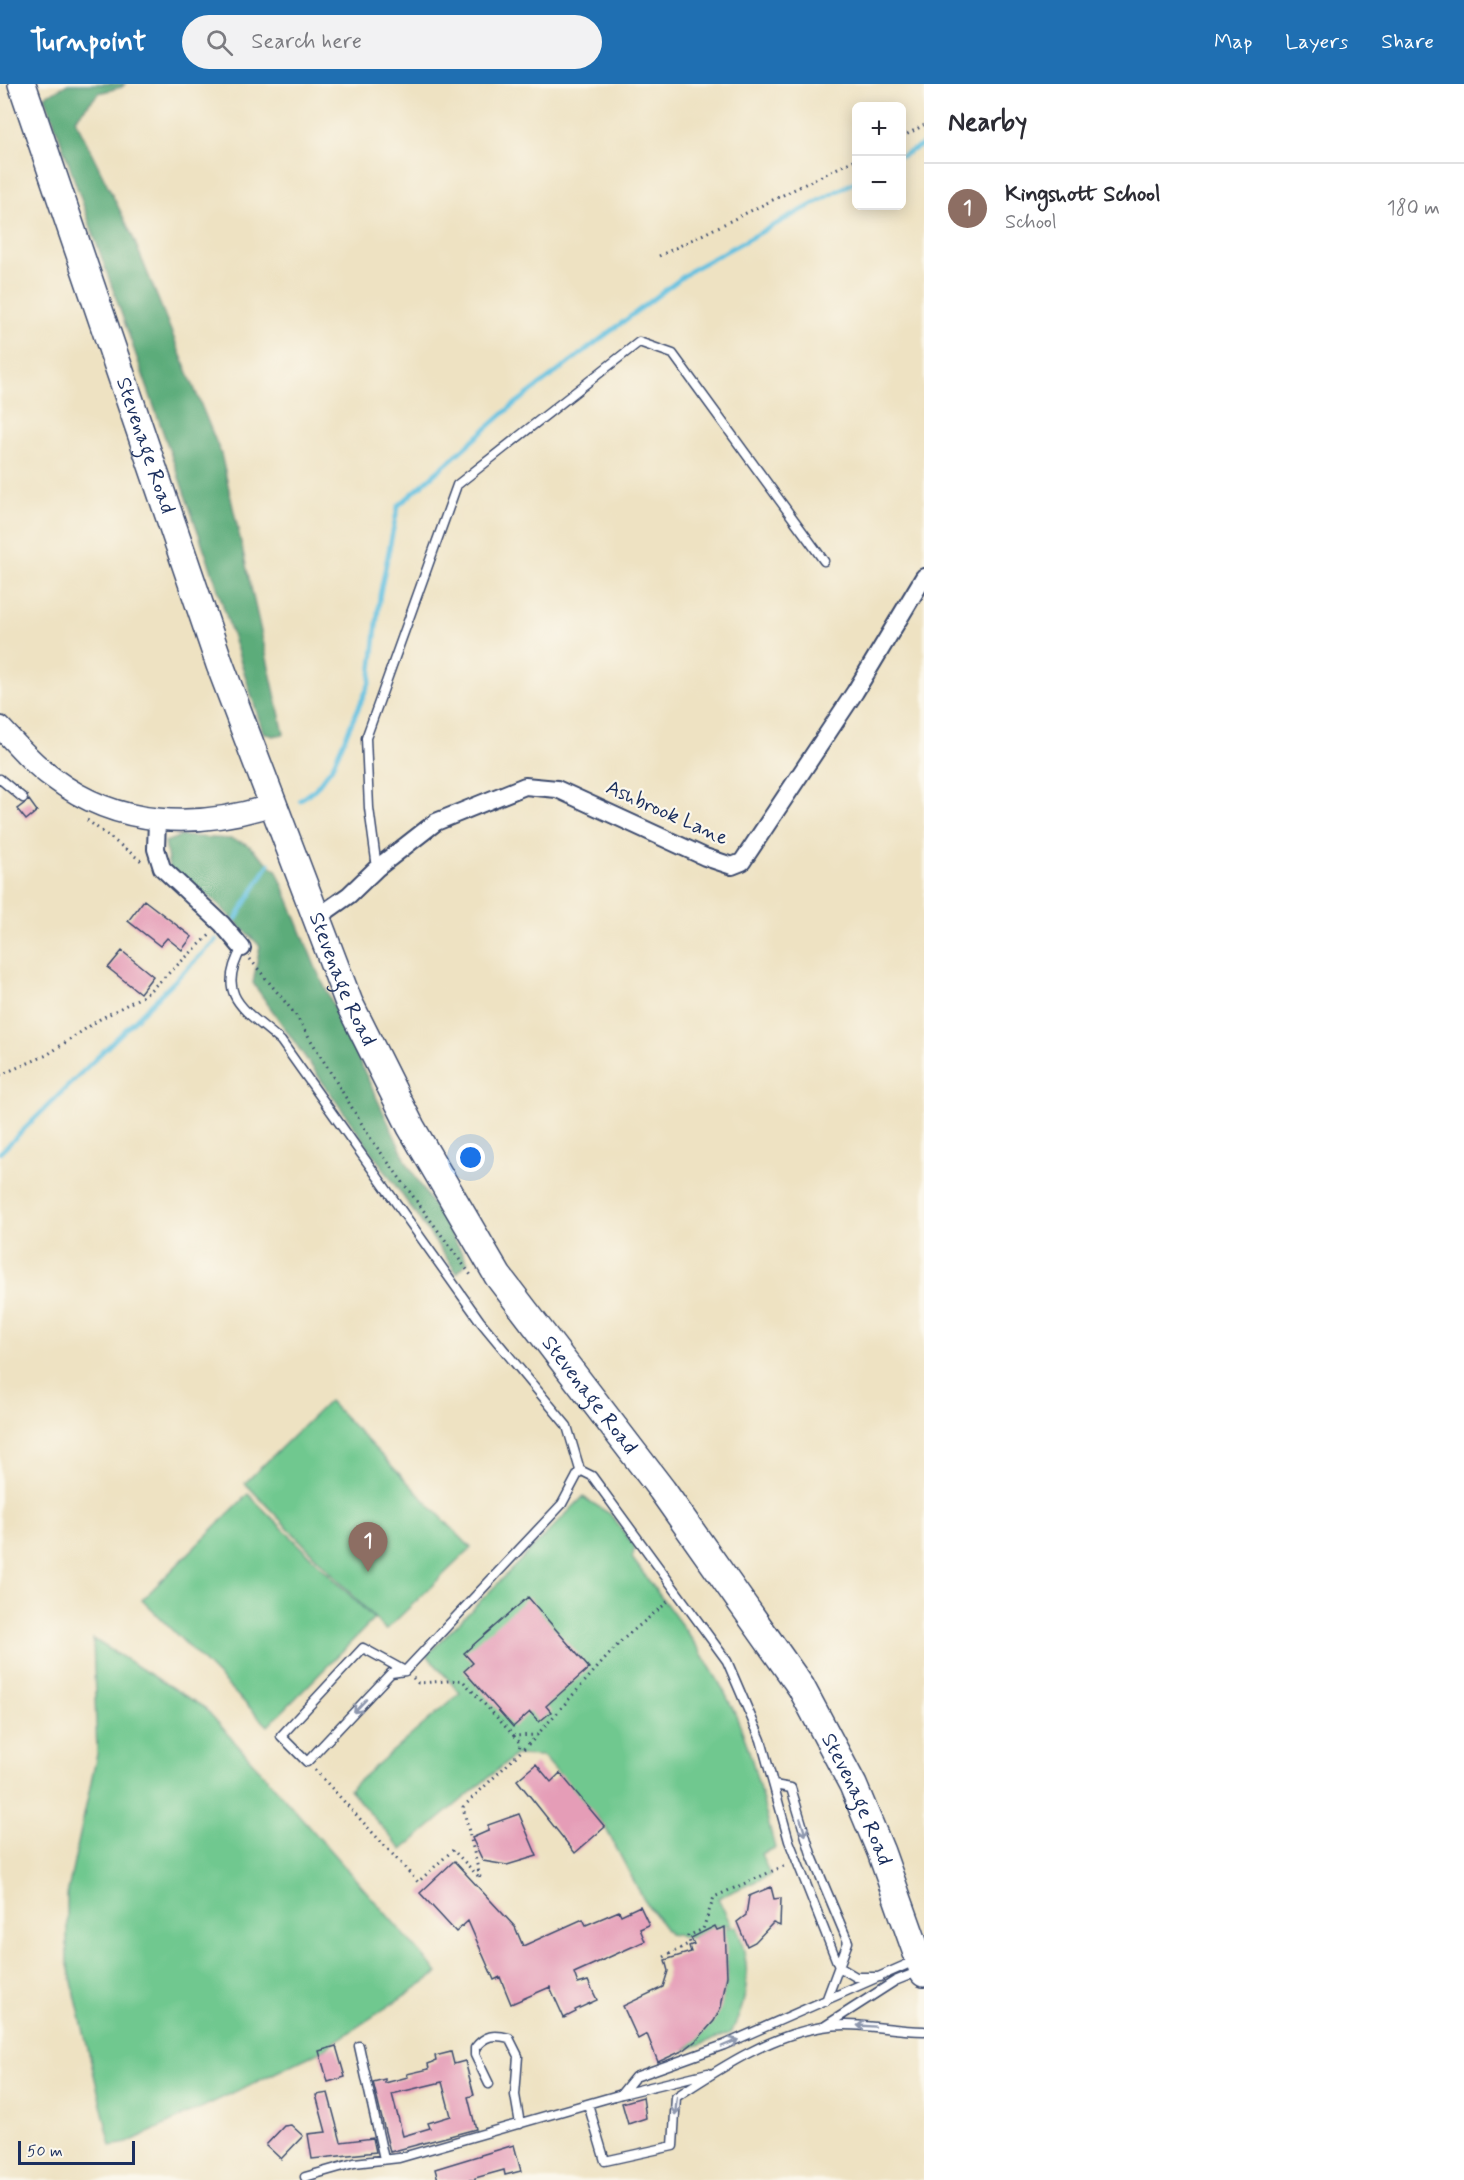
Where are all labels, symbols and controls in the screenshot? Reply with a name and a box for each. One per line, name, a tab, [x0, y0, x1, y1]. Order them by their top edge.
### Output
search box	[182, 15, 602, 69]
text: Turnpoint	[30, 24, 146, 61]
icon: search	[203, 26, 236, 59]
text: Search here	[251, 28, 362, 56]
text: Map	[1214, 28, 1252, 56]
text: Layers	[1285, 28, 1348, 56]
text: Share	[1381, 28, 1434, 56]
map controls	[852, 102, 906, 210]
button: +	[852, 102, 906, 156]
text: Nearby	[948, 106, 1027, 140]
button: −	[852, 156, 906, 210]
text: Kingshott School	[1005, 181, 1160, 209]
text: 1	[963, 195, 972, 222]
text: 180 m	[1387, 195, 1440, 222]
text: School	[1005, 209, 1057, 236]
street label: Stevenage Road	[109, 374, 181, 518]
street label: Ashbrook Lane	[601, 774, 733, 852]
street label: Stevenage Road	[302, 908, 382, 1051]
your location	[456, 1143, 485, 1172]
street label: Stevenage Road	[535, 1330, 644, 1460]
pin: 1	[348, 1522, 388, 1572]
one-way arrow	[354, 1698, 368, 1713]
street label: Stevenage Road	[814, 1728, 899, 1869]
one-way arrow	[798, 1817, 809, 1836]
one-way arrow	[856, 2021, 876, 2032]
one-way arrow	[720, 2037, 738, 2048]
one-way arrow	[670, 2096, 681, 2115]
scale bar	[18, 2138, 135, 2166]
text: 50 m	[27, 2141, 63, 2162]

